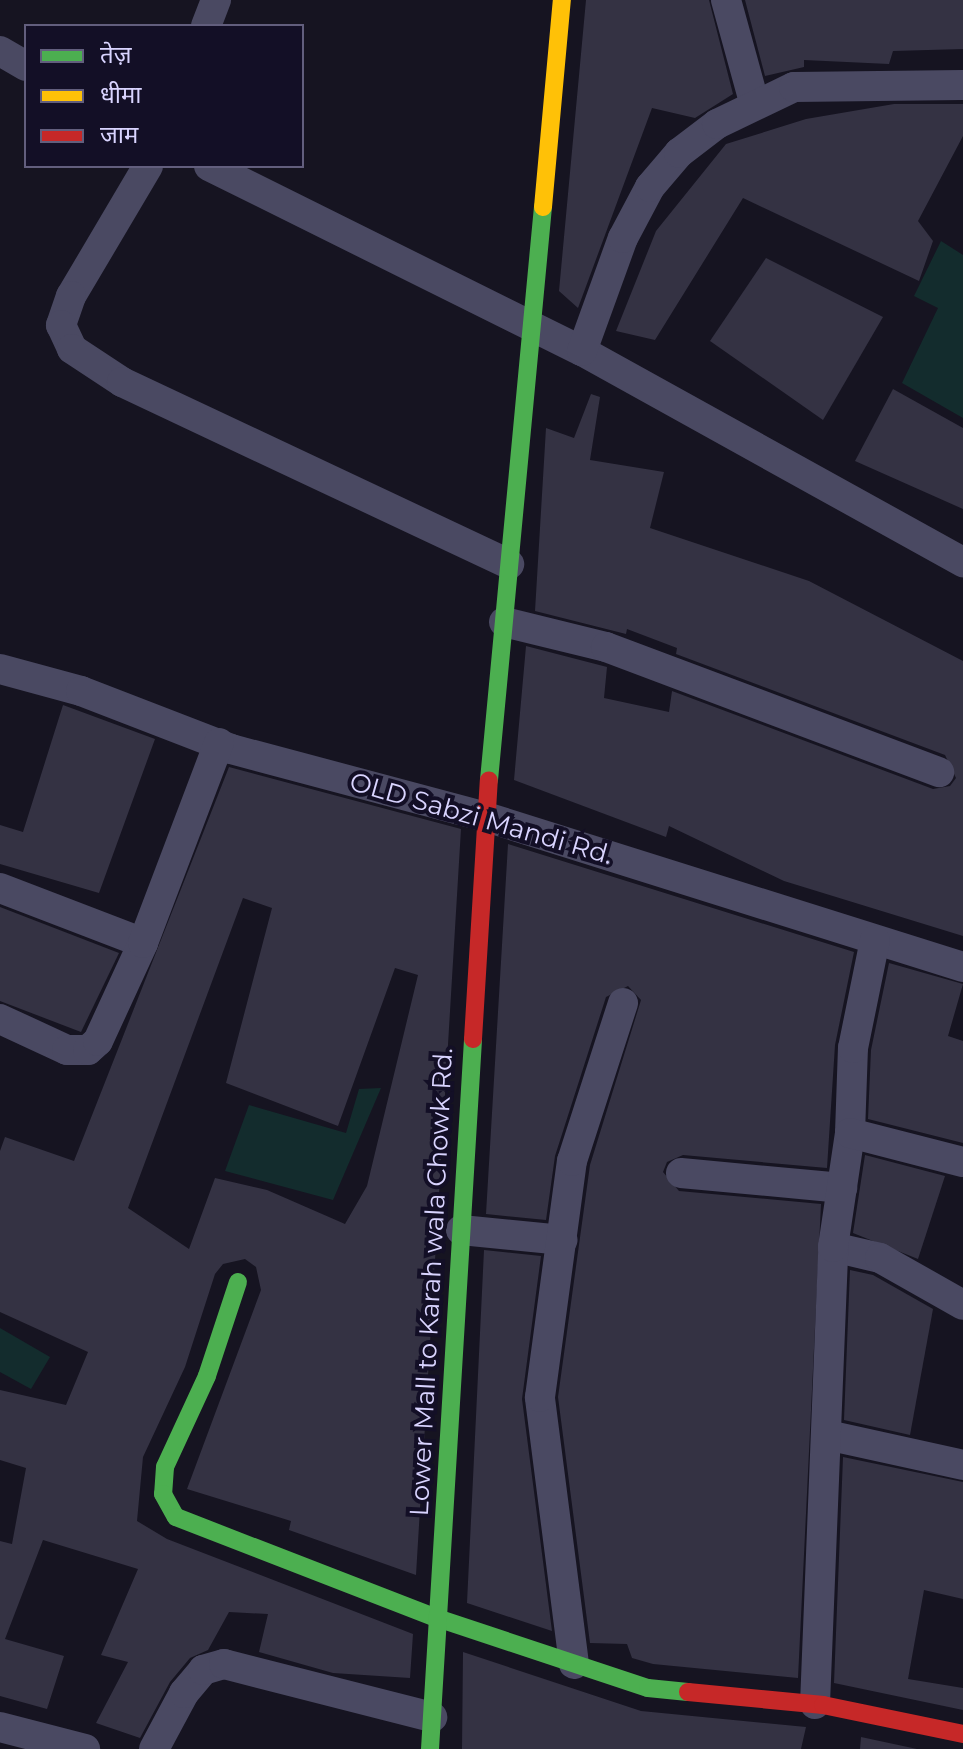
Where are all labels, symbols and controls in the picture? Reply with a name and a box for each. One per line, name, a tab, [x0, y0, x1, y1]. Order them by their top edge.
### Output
legend	[24, 24, 304, 168]
text: तेज़	[100, 40, 132, 69]
text: धीमा	[100, 80, 142, 109]
text: जाम	[100, 120, 138, 149]
street label: OLD Sabzi Mandi Rd.	[346, 766, 616, 872]
street label: Lower Mall to Karah wala Chowk Rd.	[404, 1047, 460, 1517]

